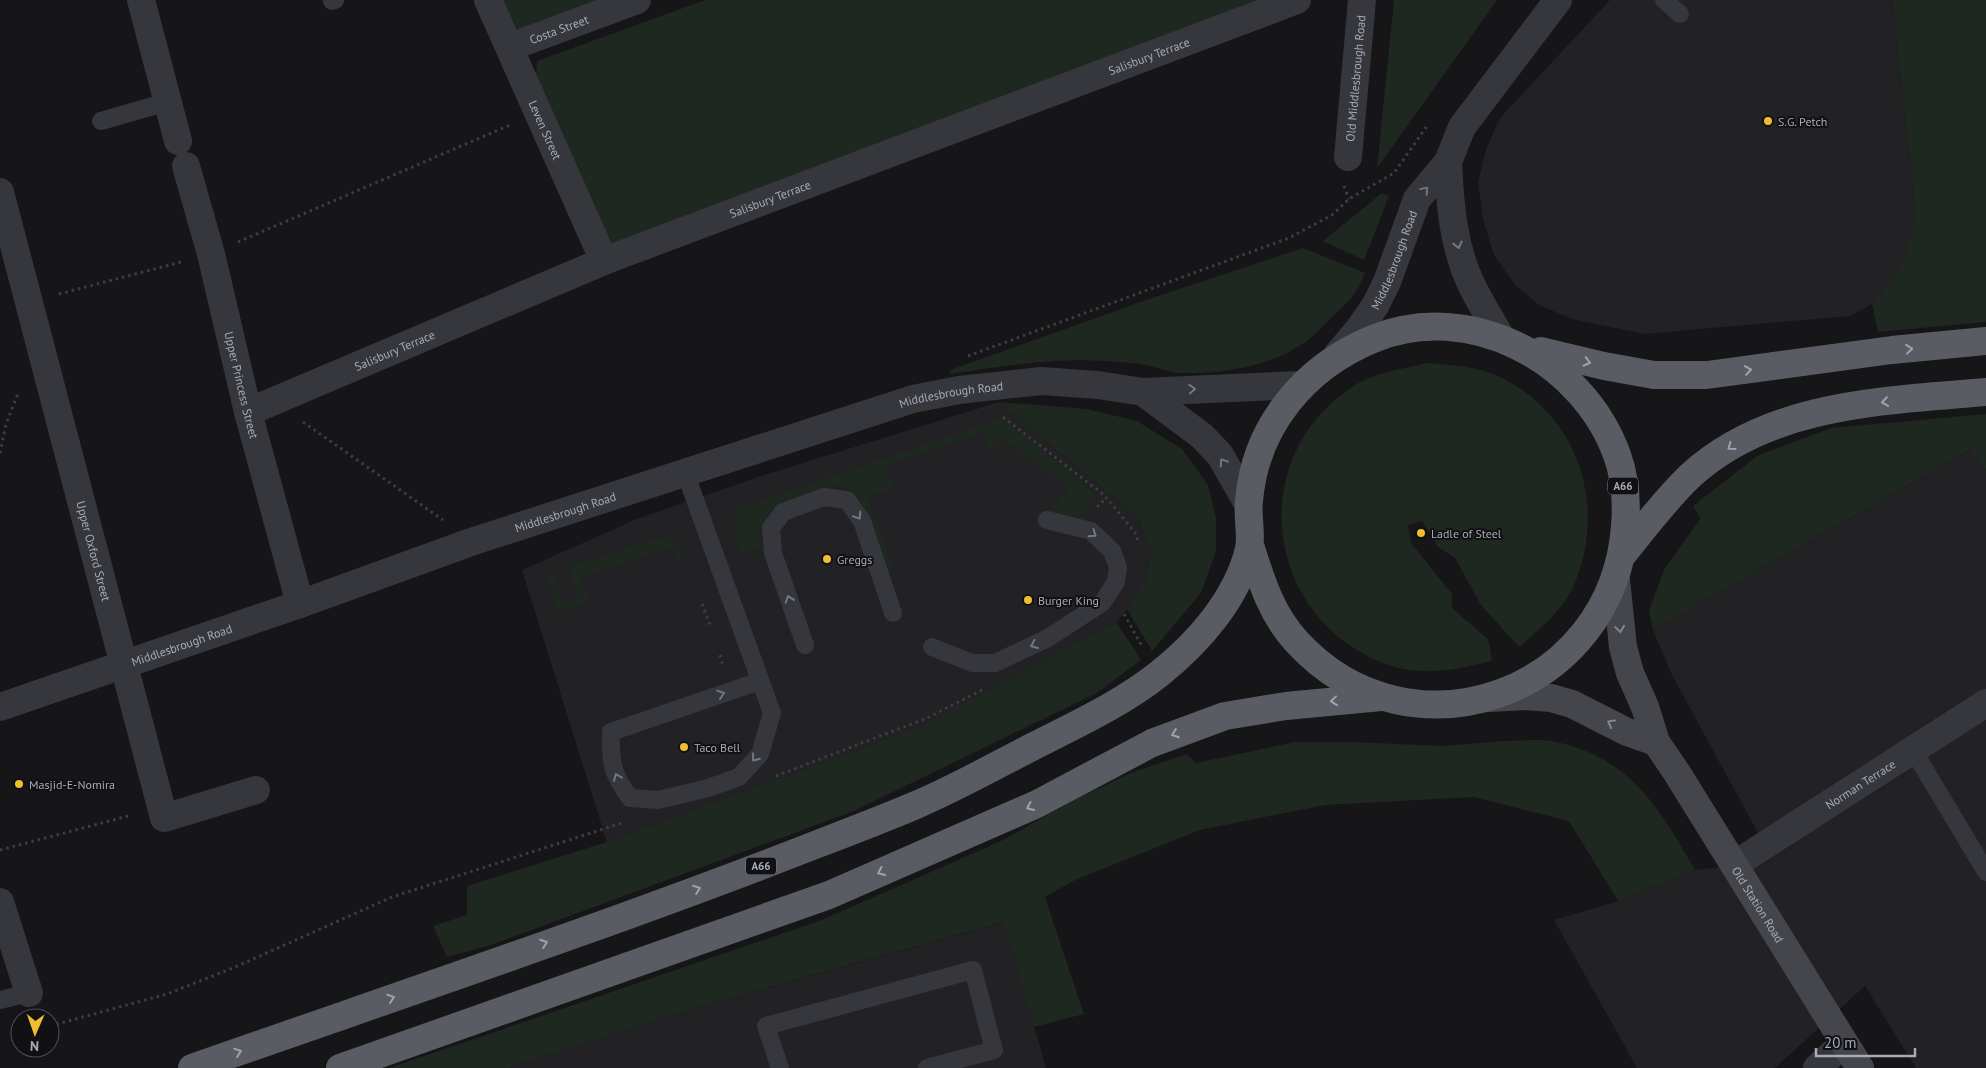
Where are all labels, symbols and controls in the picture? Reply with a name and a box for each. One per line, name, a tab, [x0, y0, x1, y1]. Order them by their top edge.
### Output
street label: Costa Street	[527, 11, 590, 47]
street label: Old Middlesbrough Road	[1342, 14, 1368, 142]
street label: Salisbury Terrace	[1106, 34, 1192, 78]
street label: Leven Street	[526, 98, 565, 162]
place label: S.G. Petch	[1778, 114, 1827, 129]
marker: S.G. Petch	[1762, 115, 1774, 127]
street label: Salisbury Terrace	[727, 176, 813, 221]
one-way arrow	[1419, 187, 1427, 196]
street label: Middlesbrough Road	[1367, 208, 1420, 312]
one-way arrow	[1452, 241, 1463, 250]
street label: Salisbury Terrace	[352, 326, 437, 374]
street label: Upper Princess Street	[222, 330, 262, 440]
one-way arrow	[1905, 343, 1913, 354]
one-way arrow	[1582, 356, 1591, 367]
one-way arrow	[1744, 365, 1752, 375]
street label: Middlesbrough Road	[897, 378, 1004, 411]
one-way arrow	[1188, 383, 1196, 394]
one-way arrow	[1881, 396, 1889, 407]
one-way arrow	[1728, 441, 1737, 449]
one-way arrow	[1220, 458, 1230, 467]
road number: A66	[1608, 478, 1638, 494]
street label: Middlesbrough Road	[513, 488, 618, 535]
street label: Upper Oxford Street	[74, 499, 114, 603]
one-way arrow	[852, 511, 861, 520]
place label: Ladle of Steel	[1431, 526, 1502, 541]
marker: Ladle of Steel	[1415, 527, 1427, 539]
one-way arrow	[1088, 528, 1097, 538]
place label: Greggs	[837, 552, 872, 567]
marker: Greggs	[821, 553, 833, 565]
place label: Burger King	[1038, 593, 1099, 608]
marker: Burger King	[1022, 594, 1034, 606]
one-way arrow	[785, 595, 795, 604]
street label: Middlesbrough Road	[129, 620, 234, 669]
one-way arrow	[1614, 625, 1625, 633]
one-way arrow	[1031, 638, 1040, 648]
one-way arrow	[716, 690, 724, 700]
one-way arrow	[1329, 696, 1337, 707]
one-way arrow	[1608, 719, 1617, 729]
one-way arrow	[1172, 728, 1180, 738]
place label: Taco Bell	[694, 740, 741, 755]
marker: Taco Bell	[678, 741, 690, 753]
one-way arrow	[752, 753, 761, 762]
street label: Norman Terrace	[1822, 756, 1898, 812]
one-way arrow	[613, 773, 623, 782]
place label: Masjid-E-Nomira	[29, 777, 115, 792]
marker: Masjid-E-Nomira	[13, 778, 25, 790]
one-way arrow	[1026, 801, 1035, 811]
road number: A66	[746, 858, 776, 874]
street label: Old Station Road	[1729, 863, 1788, 945]
one-way arrow	[877, 866, 886, 877]
one-way arrow	[692, 885, 701, 895]
one-way arrow	[539, 939, 548, 949]
one-way arrow	[386, 994, 395, 1004]
north arrow	[10, 1008, 60, 1058]
scale bar	[1816, 1026, 1915, 1058]
text: 20 m	[1824, 1033, 1857, 1052]
text: N	[30, 1037, 39, 1055]
one-way arrow	[233, 1048, 241, 1058]

